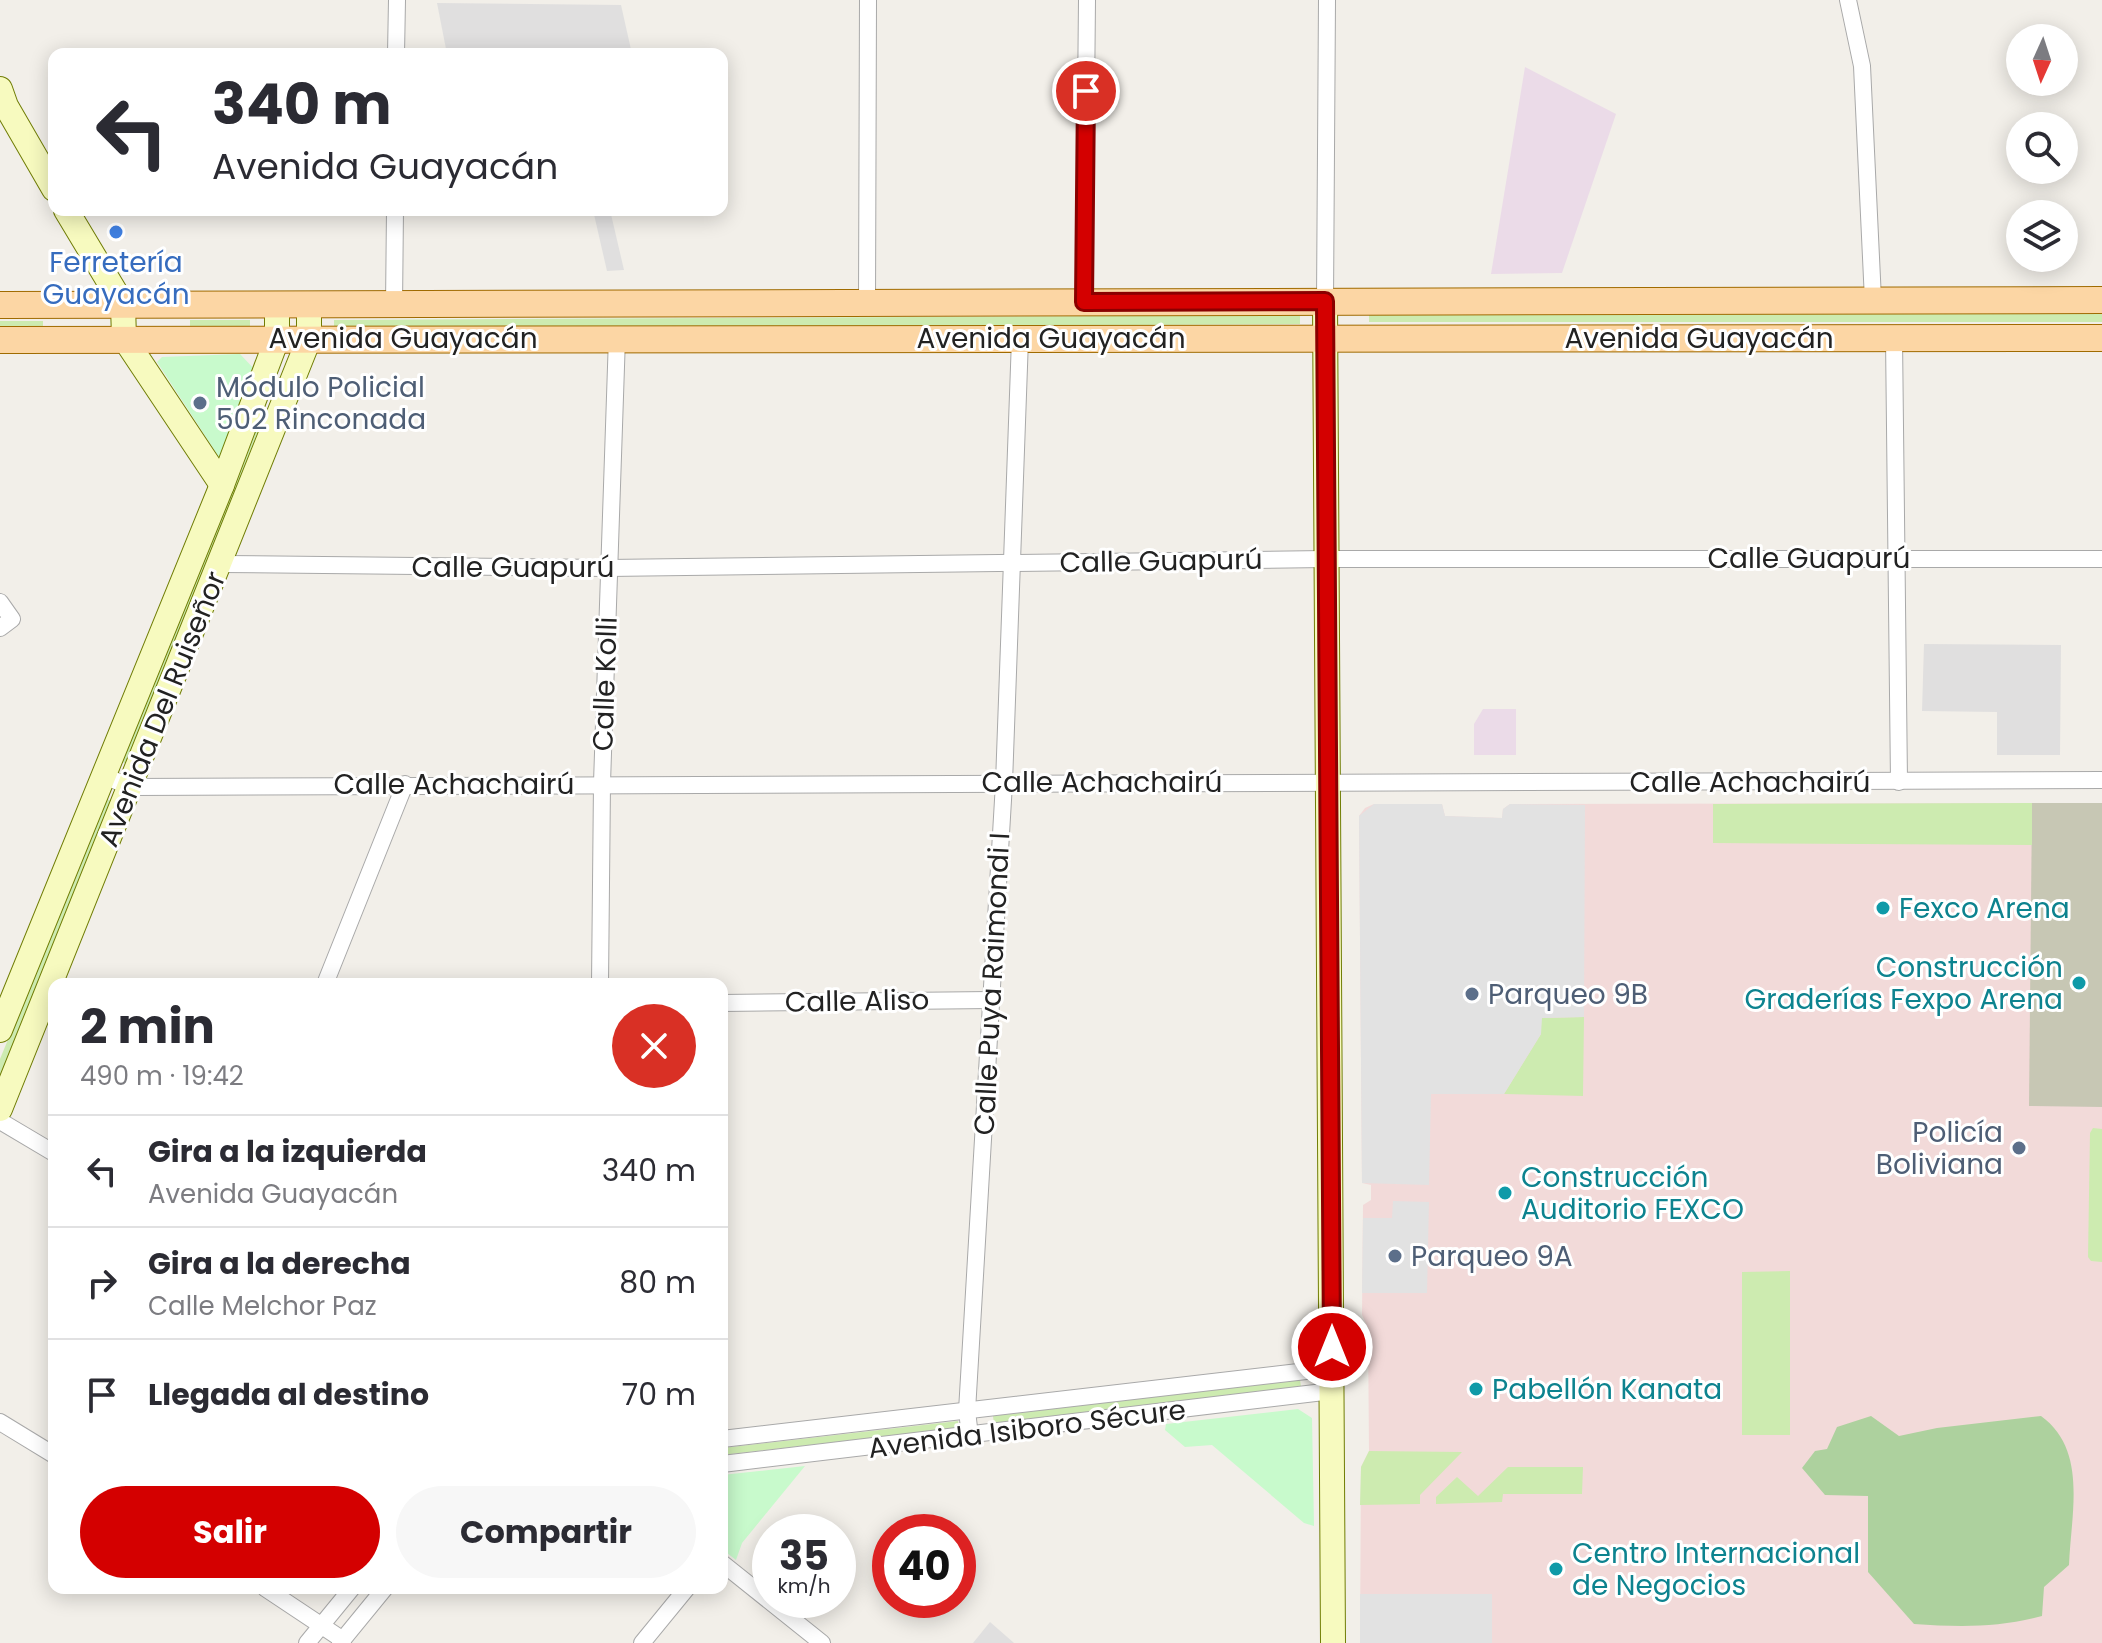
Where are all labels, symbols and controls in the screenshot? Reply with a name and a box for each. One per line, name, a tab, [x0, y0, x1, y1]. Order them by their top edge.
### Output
north arrow	[2006, 24, 2078, 96]
map controls	[2006, 24, 2078, 272]
pin	[1052, 57, 1120, 125]
text: 340 m	[212, 65, 391, 144]
icon: arrive	[1064, 69, 1108, 113]
icon: left	[80, 80, 184, 184]
button: search	[2006, 112, 2078, 184]
text: Avenida Guayacán	[212, 141, 558, 192]
button: layers	[2006, 200, 2078, 272]
marker: Ferretería Guayacán	[107, 223, 125, 241]
place label: Ferretería Guayacán	[42, 243, 190, 314]
street label: Avenida Guayacán	[268, 319, 538, 358]
street label: Avenida Guayacán	[916, 319, 1186, 358]
street label: Avenida Guayacán	[1564, 319, 1834, 358]
place label: Módulo Policial 502 Rinconada	[216, 368, 426, 439]
marker: Módulo Policial 502 Rinconada	[191, 394, 209, 412]
street label: Calle Guapurú	[1707, 539, 1911, 578]
street label: Calle Guapurú	[1059, 540, 1263, 582]
street label: Calle Guapurú	[411, 548, 615, 587]
street label: Avenida Del Ruiseñor	[89, 566, 235, 852]
street label: Calle Kolli	[583, 616, 627, 752]
street label: Calle Achachairú	[982, 763, 1222, 802]
street label: Calle Achachairú	[1630, 763, 1870, 802]
street label: Calle Achachairú	[334, 765, 574, 804]
street label: Calle Puya Raimondi I	[965, 832, 1019, 1136]
place label: Fexco Arena	[1899, 889, 2070, 928]
marker: Fexco Arena	[1874, 899, 1892, 917]
place label: Construcción Graderías Fexpo Arena	[1744, 948, 2063, 1019]
marker: Construcción Graderías Fexpo Arena	[2070, 974, 2088, 992]
place label: Parqueo 9B	[1488, 975, 1648, 1014]
street label: Calle Aliso	[784, 980, 930, 1022]
marker: Parqueo 9B	[1463, 985, 1481, 1003]
text: 2 min	[80, 993, 215, 1060]
button: close	[612, 1004, 696, 1088]
text: 490 m · 19:42	[80, 1058, 244, 1094]
place label: Policía Boliviana	[1876, 1113, 2003, 1184]
text: Gira a la izquierda	[148, 1130, 427, 1173]
marker: Policía Boliviana	[2010, 1139, 2028, 1157]
icon: left	[80, 1149, 124, 1193]
text: 340 m	[602, 1149, 696, 1192]
place label: Construcción Auditorio FEXCO	[1521, 1158, 1744, 1229]
text: Avenida Guayacán	[148, 1176, 398, 1212]
marker: Construcción Auditorio FEXCO	[1496, 1184, 1514, 1202]
place label: Parqueo 9A	[1411, 1237, 1573, 1276]
text: Gira a la derecha	[148, 1242, 411, 1285]
marker: Parqueo 9A	[1386, 1247, 1404, 1265]
icon: right	[80, 1261, 124, 1305]
text: 80 m	[619, 1261, 696, 1304]
text: Calle Melchor Paz	[148, 1288, 377, 1324]
position arrow	[1290, 1305, 1374, 1389]
place label: Pabellón Kanata	[1492, 1370, 1722, 1409]
icon: arrive	[80, 1373, 124, 1417]
text: Llegada al destino	[148, 1373, 429, 1416]
text: 70 m	[622, 1373, 696, 1416]
marker: Pabellón Kanata	[1467, 1380, 1485, 1398]
street label: Avenida Isiboro Sécure	[866, 1390, 1188, 1468]
button: Salir	[80, 1486, 380, 1578]
button: Compartir	[396, 1486, 696, 1578]
speed limit sign: 40	[872, 1514, 976, 1618]
text: 35	[779, 1528, 829, 1584]
place label: Centro Internacional de Negocios	[1572, 1534, 1860, 1605]
marker: Centro Internacional de Negocios	[1547, 1560, 1565, 1578]
text: km/h	[777, 1572, 831, 1600]

